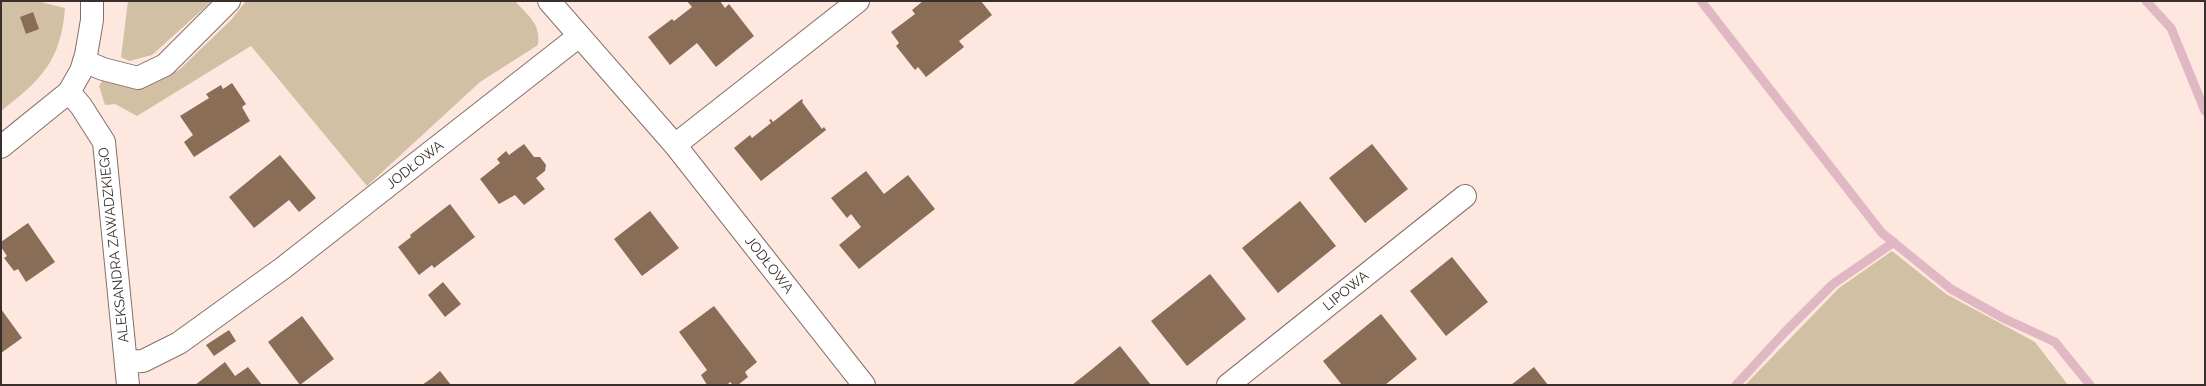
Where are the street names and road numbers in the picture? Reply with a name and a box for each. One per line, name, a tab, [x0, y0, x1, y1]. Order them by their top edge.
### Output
street label: JODŁOWA	[383, 137, 447, 193]
street label: ALEKSANDRA ZAWADZKIEGO	[95, 146, 133, 344]
street label: JODŁOWA	[741, 233, 797, 297]
street label: LIPOWA	[1320, 268, 1372, 314]

